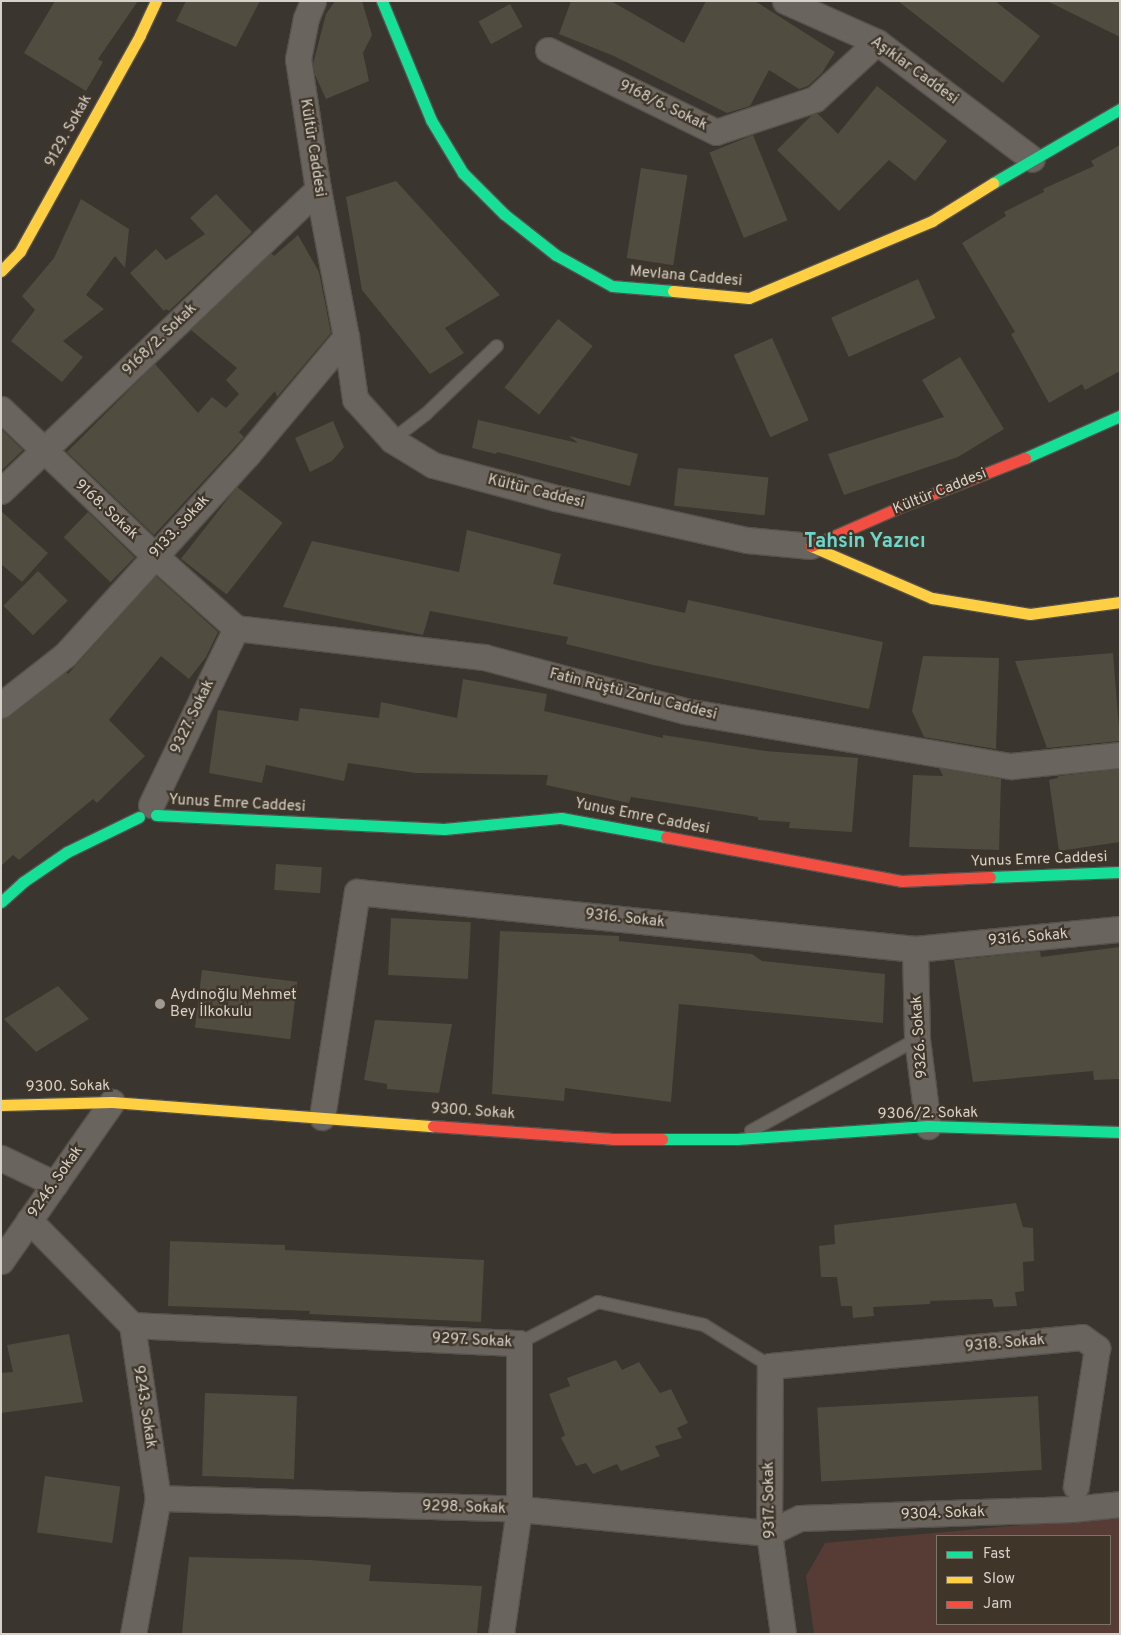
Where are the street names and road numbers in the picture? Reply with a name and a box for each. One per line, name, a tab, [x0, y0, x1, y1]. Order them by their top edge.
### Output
street label: Aşıklar Caddesi	[867, 33, 961, 109]
street label: 9168/6. Sokak	[616, 77, 710, 135]
street label: 9129. Sokak	[42, 92, 96, 170]
street label: Kültür Caddesi	[295, 98, 329, 198]
street label: Mevlana Caddesi	[629, 263, 743, 291]
street label: 9168/2. Sokak	[119, 300, 201, 380]
street label: Kültür Caddesi	[891, 465, 989, 519]
street label: Kültür Caddesi	[486, 471, 586, 513]
street label: 9168. Sokak	[71, 476, 141, 544]
street label: 9133. Sokak	[146, 492, 214, 562]
street label: Fatin Rüştü Zorlu Caddesi	[547, 665, 719, 725]
street label: 9327. Sokak	[167, 677, 219, 757]
street label: Yunus Emre Caddesi	[168, 791, 306, 817]
street label: Yunus Emre Caddesi	[573, 795, 711, 839]
street label: Yunus Emre Caddesi	[970, 849, 1108, 871]
street label: 9316. Sokak	[584, 906, 666, 932]
street label: 9316. Sokak	[987, 926, 1069, 950]
street label: 9326. Sokak	[908, 995, 932, 1079]
street label: 9300. Sokak	[26, 1077, 110, 1097]
street label: 9300. Sokak	[430, 1100, 516, 1124]
street label: 9306/2. Sokak	[878, 1104, 978, 1124]
street label: 9246. Sokak	[25, 1143, 87, 1221]
street label: 9297. Sokak	[431, 1330, 513, 1352]
street label: 9318. Sokak	[964, 1332, 1046, 1356]
street label: 9243. Sokak	[129, 1364, 159, 1450]
street label: 9317. Sokak	[760, 1461, 780, 1539]
street label: 9298. Sokak	[422, 1498, 506, 1518]
street label: 9304. Sokak	[901, 1504, 985, 1524]

